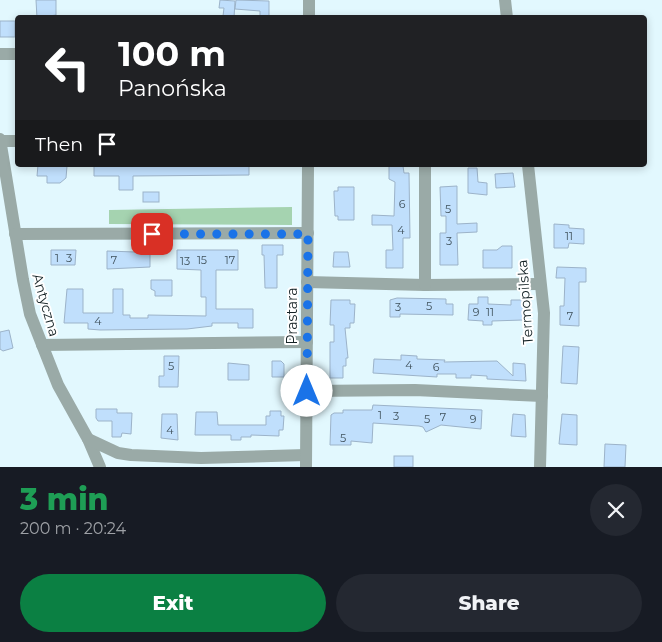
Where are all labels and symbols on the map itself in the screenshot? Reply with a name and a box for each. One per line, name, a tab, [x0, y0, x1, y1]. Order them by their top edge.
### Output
house number: 6	[399, 197, 406, 211]
house number: 5	[445, 202, 451, 216]
pin	[131, 213, 173, 255]
house number: 4	[397, 223, 405, 237]
house number: 11	[565, 229, 573, 243]
house number: 3	[446, 234, 452, 248]
house number: 1	[55, 251, 59, 265]
house number: 3	[66, 251, 72, 265]
house number: 7	[111, 253, 117, 267]
house number: 15	[197, 253, 207, 267]
house number: 17	[225, 253, 235, 267]
house number: 13	[180, 254, 190, 268]
street label: Termopilska	[513, 259, 537, 345]
street label: Antyczna	[28, 271, 64, 339]
street label: Prastara	[283, 288, 301, 344]
house number: 5	[426, 299, 432, 313]
house number: 3	[395, 300, 401, 314]
house number: 9	[473, 305, 480, 319]
house number: 11	[486, 305, 494, 319]
house number: 7	[567, 309, 573, 323]
house number: 4	[94, 314, 102, 328]
house number: 4	[405, 358, 413, 372]
house number: 5	[168, 359, 174, 373]
house number: 6	[433, 360, 440, 374]
position arrow	[280, 364, 332, 416]
house number: 1	[378, 408, 382, 422]
house number: 3	[393, 409, 399, 423]
house number: 7	[440, 410, 446, 424]
house number: 5	[424, 412, 430, 426]
house number: 9	[470, 412, 477, 426]
house number: 4	[166, 423, 174, 437]
house number: 5	[340, 431, 346, 445]

